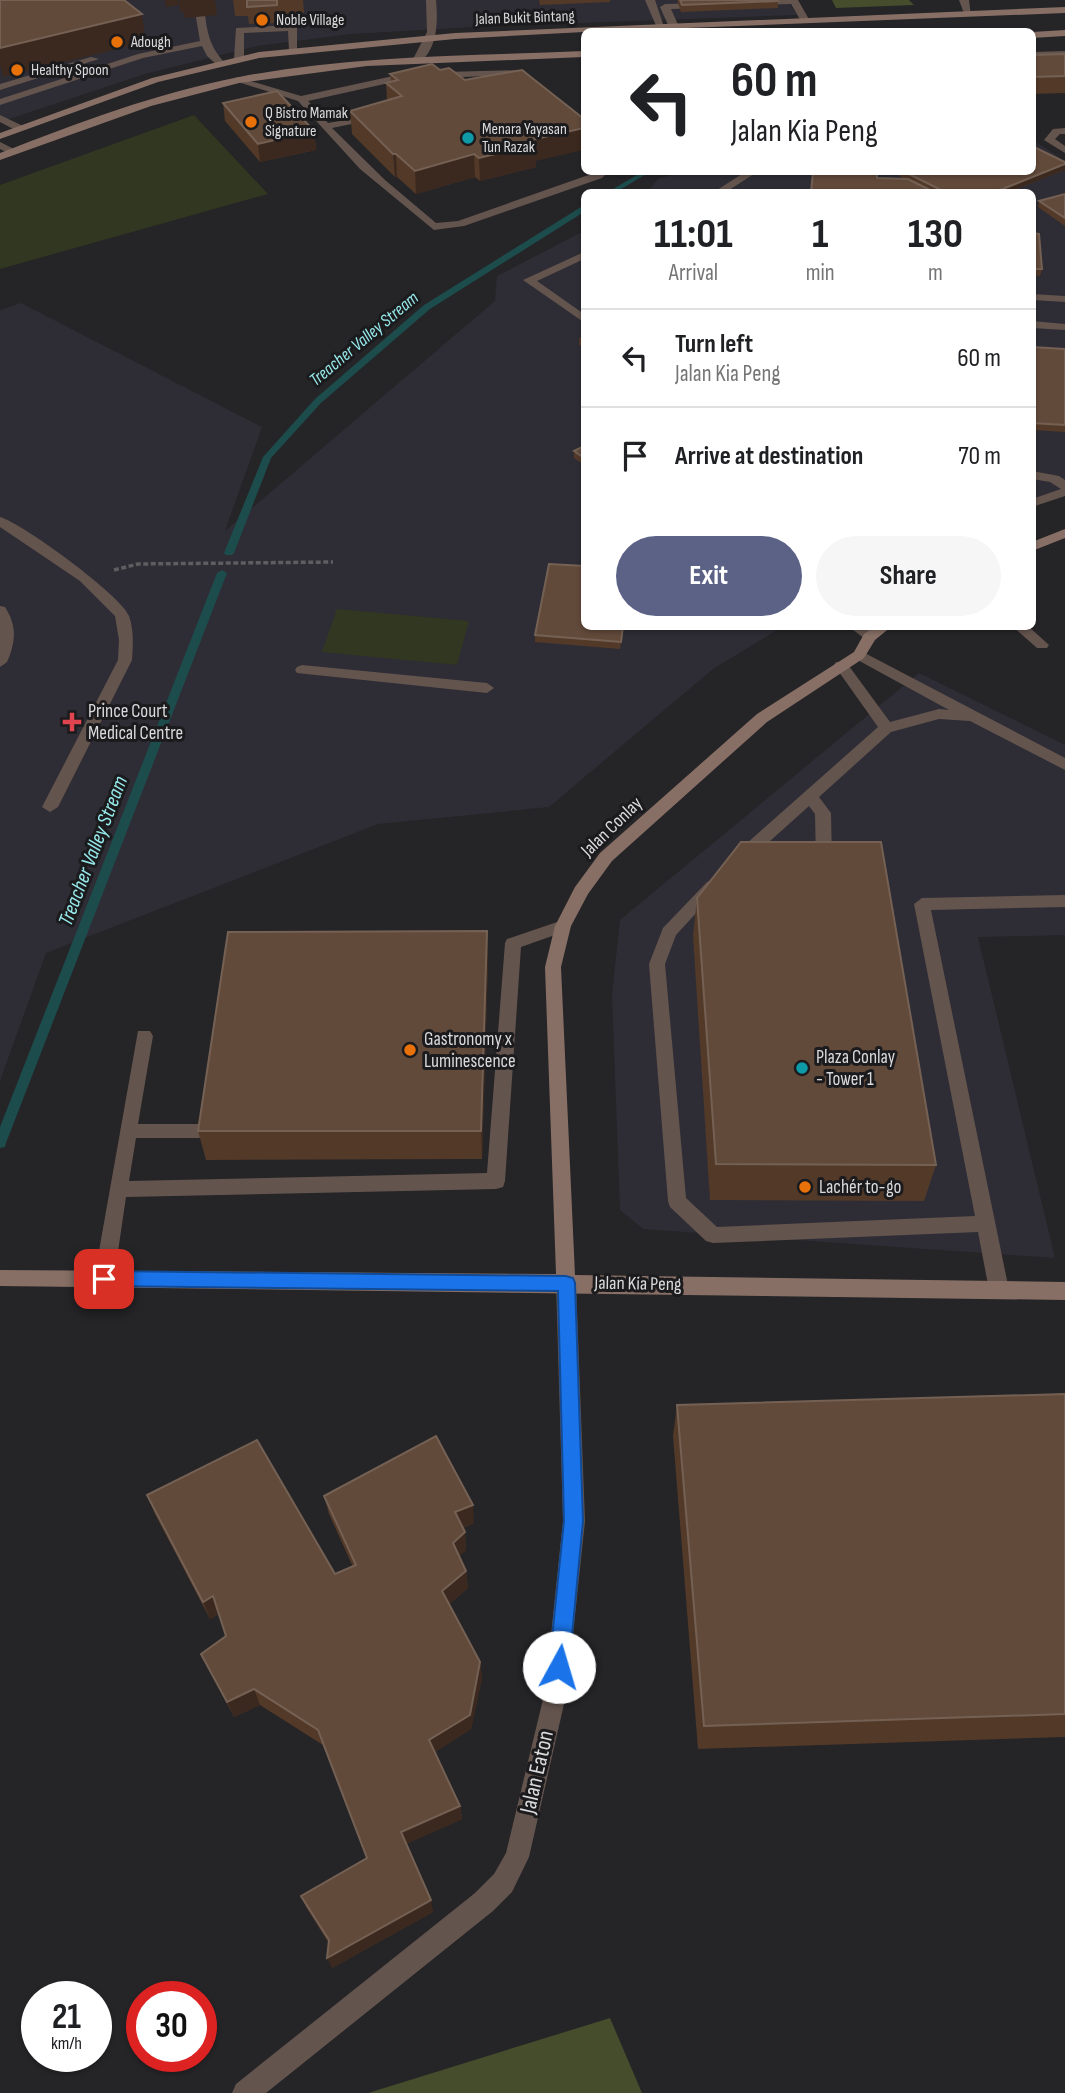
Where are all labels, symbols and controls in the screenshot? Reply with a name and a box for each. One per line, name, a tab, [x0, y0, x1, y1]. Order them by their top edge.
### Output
street label: Jalan Bukit Bintang	[474, 7, 575, 29]
place label: Noble Village	[276, 11, 344, 30]
marker: Noble Village	[254, 12, 270, 28]
place label: Adough	[130, 33, 171, 52]
marker: Adough	[109, 34, 125, 50]
text: 60 m	[731, 52, 818, 111]
icon: left	[616, 56, 707, 147]
place label: Healthy Spoon	[31, 61, 109, 80]
marker: Healthy Spoon	[9, 62, 25, 78]
place label: Q Bistro Mamak Signature	[265, 104, 348, 141]
text: Jalan Kia Peng	[731, 112, 878, 151]
marker: Q Bistro Mamak Signature	[243, 114, 259, 130]
place label: Menara Yayasan Tun Razak	[482, 120, 567, 157]
marker: Menara Yayasan Tun Razak	[460, 130, 476, 146]
text: 11:01	[654, 209, 733, 260]
text: 1	[812, 209, 828, 260]
text: 130	[908, 209, 963, 260]
text: Arrival	[669, 259, 718, 287]
text: min	[806, 259, 835, 287]
text: m	[928, 259, 943, 287]
water label: Treacher Valley Stream	[305, 287, 423, 391]
text: Turn left	[675, 329, 753, 360]
icon: left	[616, 339, 654, 377]
text: 60 m	[957, 343, 1001, 374]
text: Jalan Kia Peng	[675, 360, 780, 388]
icon: arrive	[616, 437, 654, 475]
text: Arrive at destination	[675, 441, 863, 472]
text: 70 m	[958, 441, 1001, 472]
button: Exit	[616, 536, 802, 616]
button: Share	[816, 536, 1001, 616]
place label: Prince Court Medical Centre	[88, 700, 183, 745]
marker: Prince Court Medical Centre	[62, 712, 82, 732]
water label: Treacher Valley Stream	[53, 773, 133, 929]
street label: Jalan Conlay	[576, 792, 648, 862]
place label: Gastronomy x Luminescence	[424, 1028, 516, 1073]
marker: Gastronomy x Luminescence	[402, 1042, 418, 1058]
place label: Plaza Conlay - Tower 1	[816, 1046, 896, 1091]
marker: Plaza Conlay - Tower 1	[794, 1060, 810, 1076]
place label: Lachér to-go	[819, 1176, 901, 1199]
marker: Lachér to-go	[797, 1179, 813, 1195]
pin	[74, 1249, 134, 1309]
icon: arrive	[85, 1260, 123, 1298]
street label: Jalan Kia Peng	[593, 1272, 682, 1296]
position arrow	[522, 1630, 596, 1704]
street label: Jalan Eaton	[514, 1728, 560, 1817]
speed limit sign: 30	[126, 1981, 217, 2072]
text: 21	[52, 1996, 81, 2039]
text: km/h	[51, 2033, 82, 2054]

